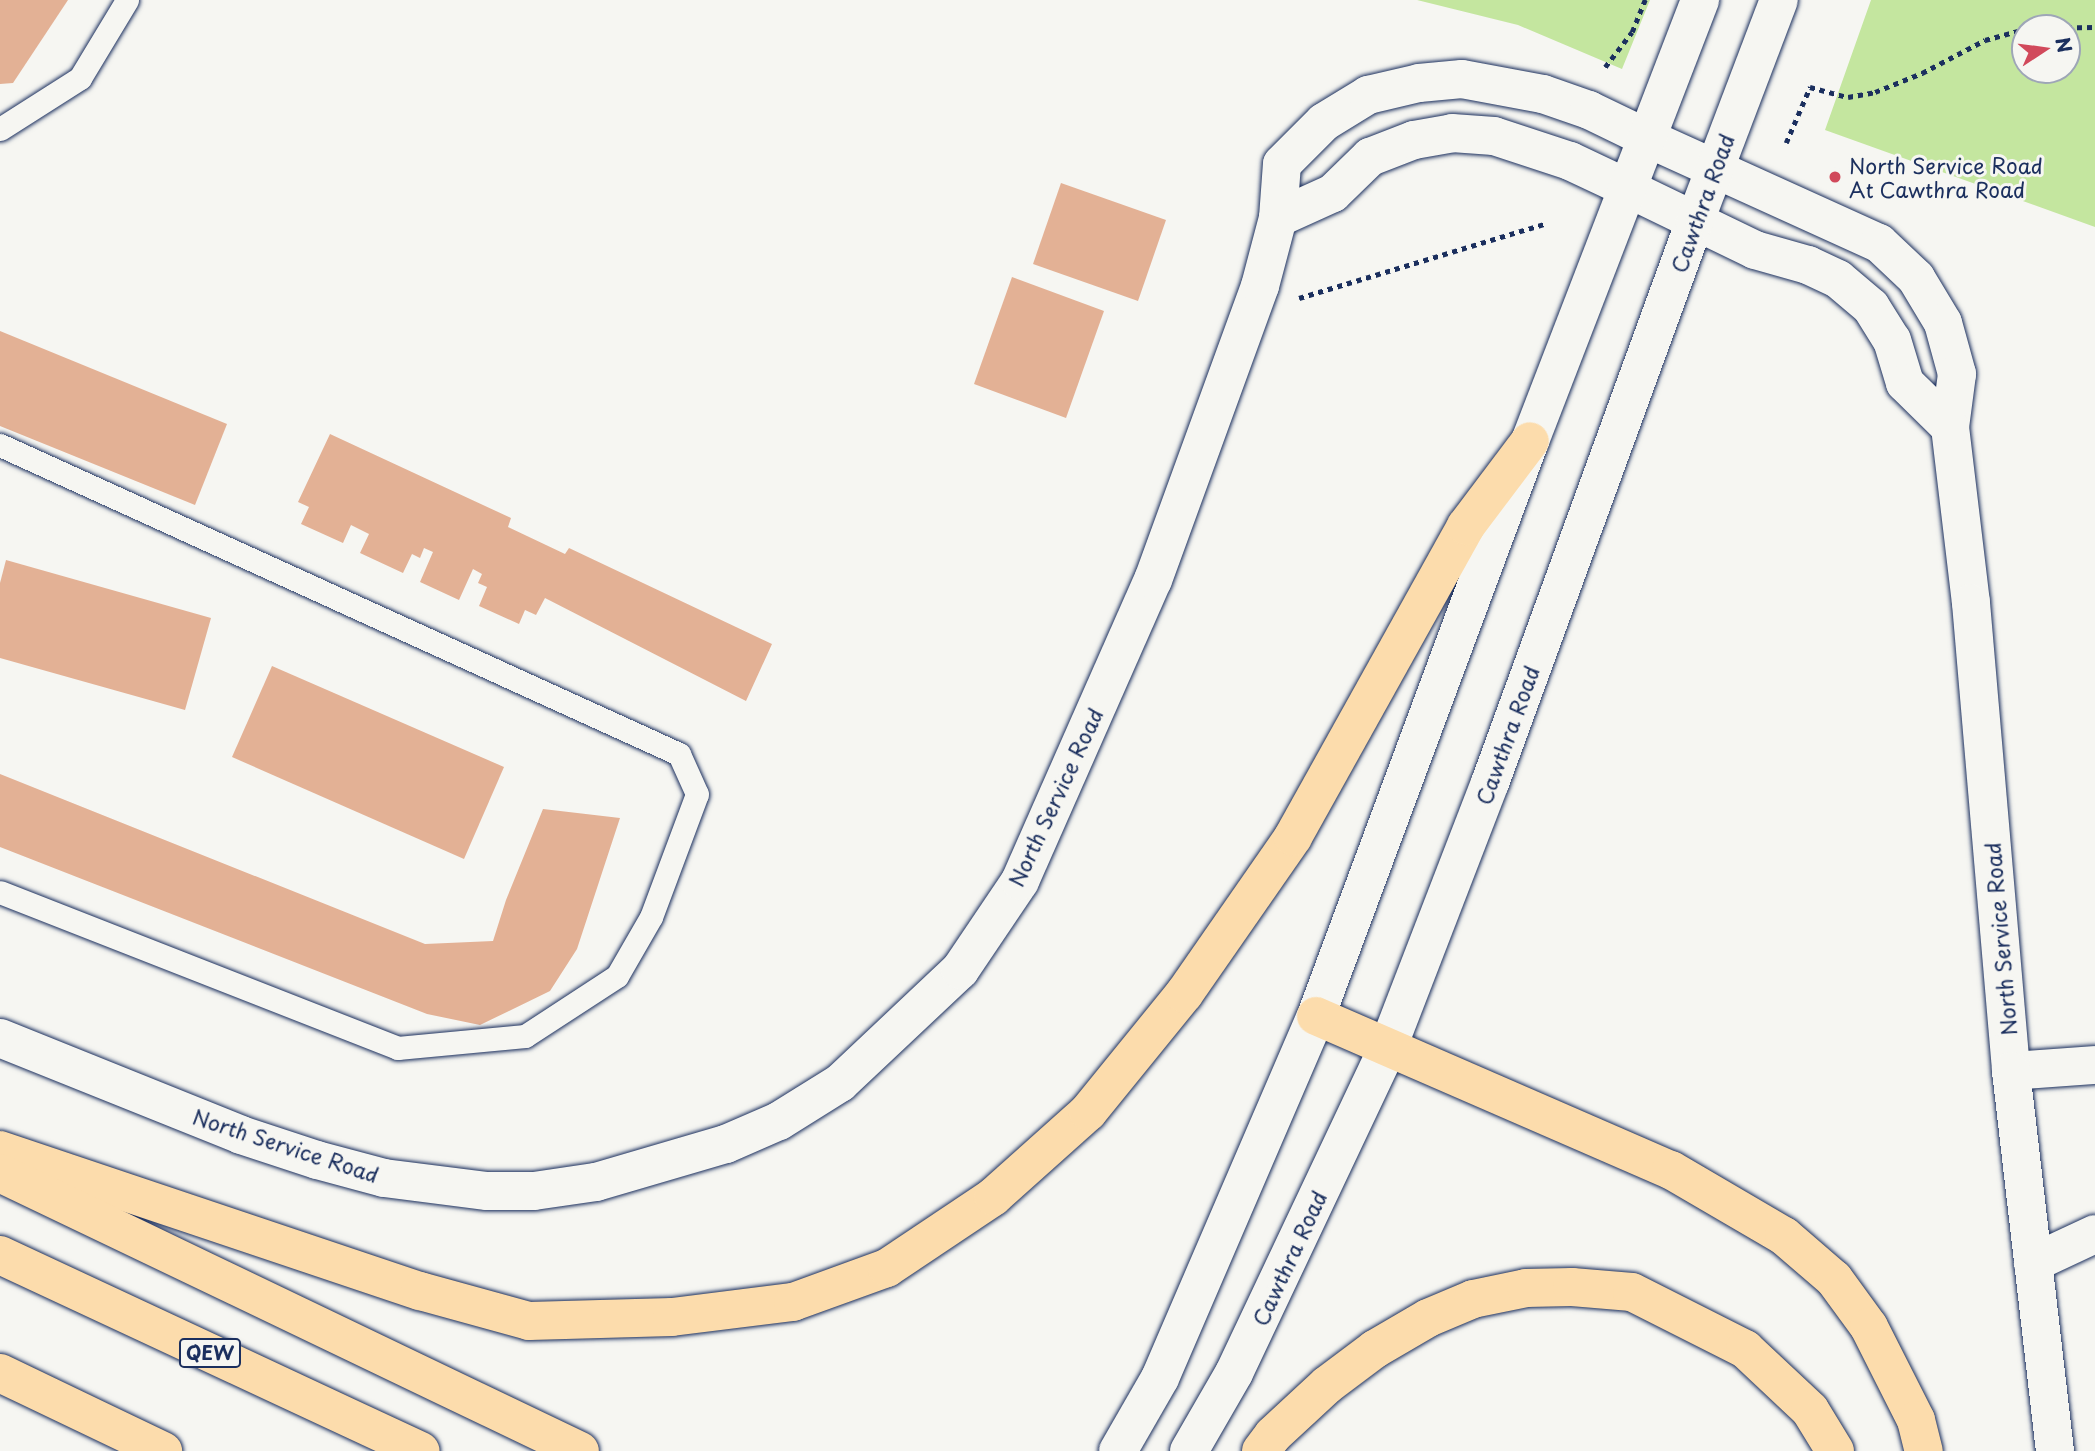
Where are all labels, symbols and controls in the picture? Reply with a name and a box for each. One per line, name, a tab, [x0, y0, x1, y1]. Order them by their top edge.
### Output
north arrow	[2011, 14, 2081, 84]
text: N	[2049, 34, 2080, 55]
street label: Cawthra Road	[1665, 130, 1739, 276]
place label: North Service Road At Cawthra Road	[1849, 152, 2043, 202]
marker: North Service Road At Cawthra Road	[1827, 169, 1843, 185]
street label: Cawthra Road	[1470, 662, 1544, 808]
street label: North Service Road	[1003, 704, 1107, 890]
street label: North Service Road	[1979, 841, 2021, 1037]
street label: North Service Road	[190, 1103, 382, 1187]
street label: Cawthra Road	[1247, 1187, 1331, 1329]
road number: QEW	[178, 1338, 242, 1368]

